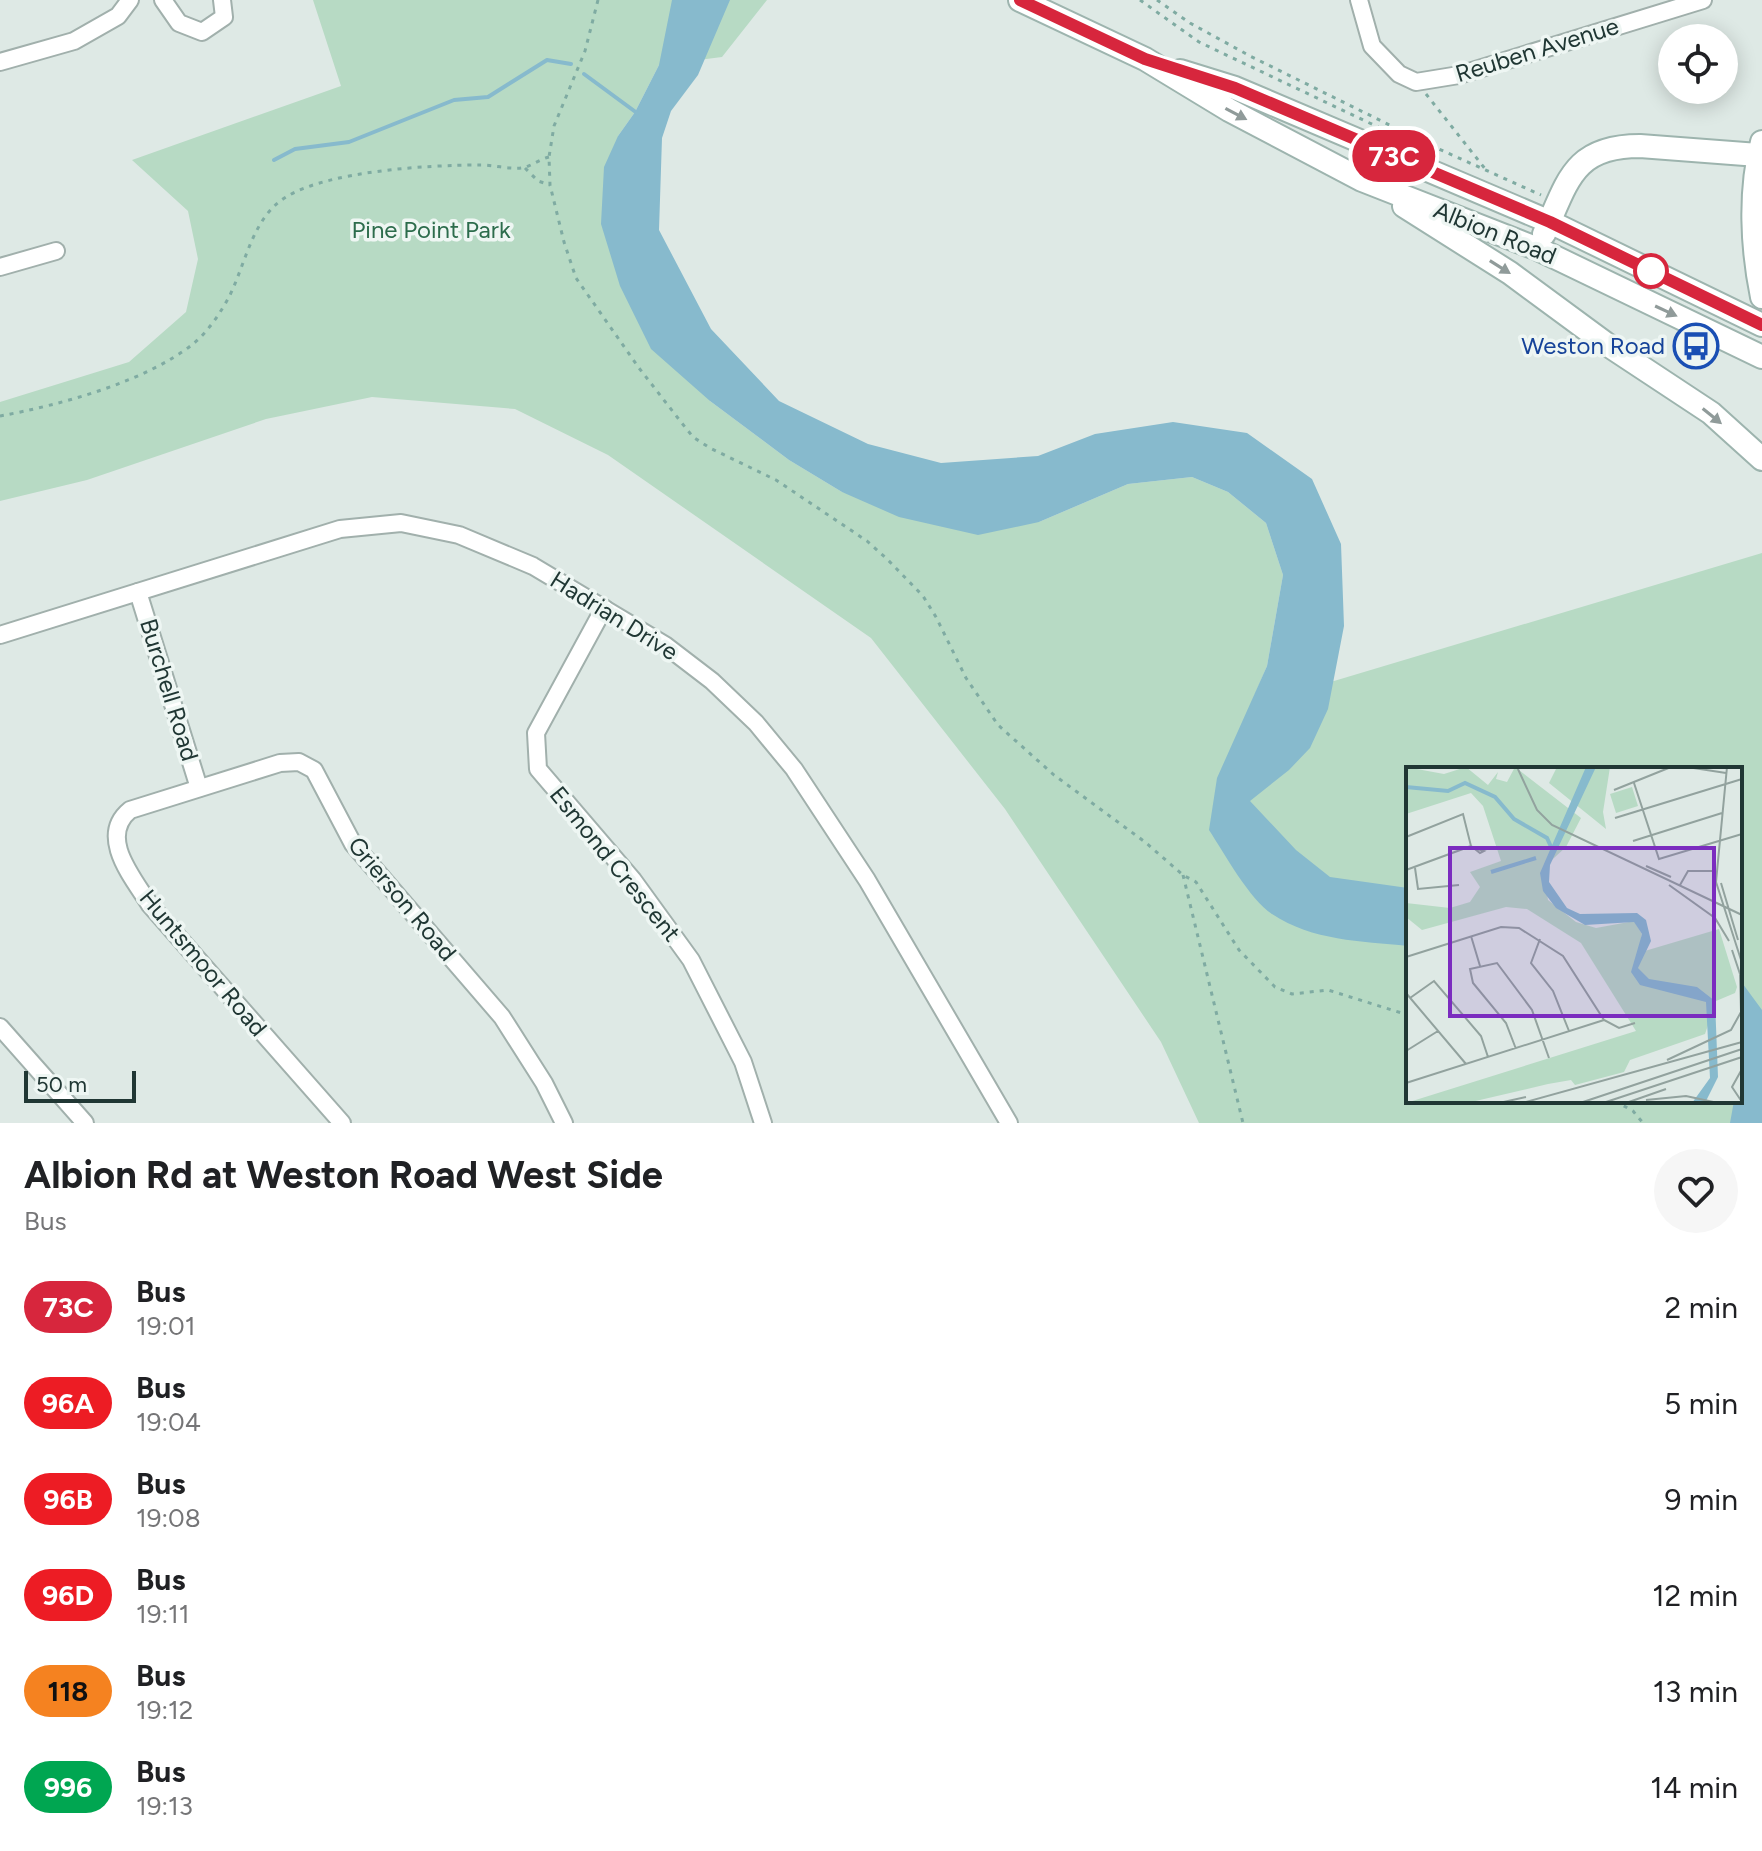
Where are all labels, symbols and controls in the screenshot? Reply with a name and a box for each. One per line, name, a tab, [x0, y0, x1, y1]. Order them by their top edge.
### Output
street label: Reuben Avenue	[1452, 11, 1622, 88]
map controls	[1658, 24, 1738, 104]
button: locate	[1658, 24, 1738, 104]
one-way arrow	[1224, 107, 1247, 120]
line badge: 73C	[1348, 130, 1440, 182]
text: 73C	[1368, 139, 1420, 173]
street label: Albion Road	[1430, 195, 1561, 270]
park label: Pine Point Park	[351, 215, 511, 244]
unlabelled marker	[1634, 254, 1668, 288]
one-way arrow	[1489, 259, 1510, 274]
one-way arrow	[1655, 304, 1678, 318]
bus stop icon: Weston Road	[1672, 322, 1720, 370]
place label: Weston Road	[1521, 331, 1665, 360]
one-way arrow	[1702, 407, 1723, 424]
street label: Hadrian Drive	[545, 565, 683, 666]
street label: Burchell Road	[134, 615, 205, 765]
inset map	[1406, 767, 1742, 1103]
street label: Esmond Crescent	[544, 780, 687, 947]
street label: Grierson Road	[342, 831, 463, 967]
street label: Huntsmoor Road	[134, 883, 273, 1042]
scale bar	[24, 1067, 136, 1103]
text: 50 m	[36, 1071, 87, 1098]
button: heart	[1654, 1149, 1738, 1233]
text: Albion Rd at Weston Road West Side	[24, 1152, 663, 1198]
text: Bus	[24, 1205, 67, 1237]
text: Bus	[136, 1273, 185, 1310]
text: 2 min	[1665, 1289, 1738, 1326]
text: 73C	[42, 1290, 94, 1324]
text: 19:01	[136, 1310, 195, 1342]
text: Bus	[136, 1369, 185, 1406]
text: 5 min	[1664, 1385, 1738, 1422]
text: 96A	[42, 1386, 94, 1420]
text: 19:04	[136, 1406, 201, 1438]
text: Bus	[136, 1465, 185, 1502]
text: 9 min	[1664, 1481, 1738, 1518]
text: 96B	[43, 1482, 93, 1516]
text: 19:08	[136, 1502, 201, 1534]
text: Bus	[136, 1561, 185, 1598]
text: 12 min	[1652, 1577, 1738, 1614]
text: 96D	[42, 1578, 94, 1612]
text: 19:11	[136, 1598, 190, 1630]
text: Bus	[136, 1657, 185, 1694]
text: 13 min	[1653, 1673, 1738, 1710]
text: 118	[48, 1674, 88, 1708]
text: 19:12	[136, 1694, 193, 1726]
text: Bus	[136, 1753, 185, 1790]
text: 14 min	[1650, 1769, 1738, 1806]
text: 996	[44, 1770, 92, 1804]
text: 19:13	[136, 1790, 193, 1822]

